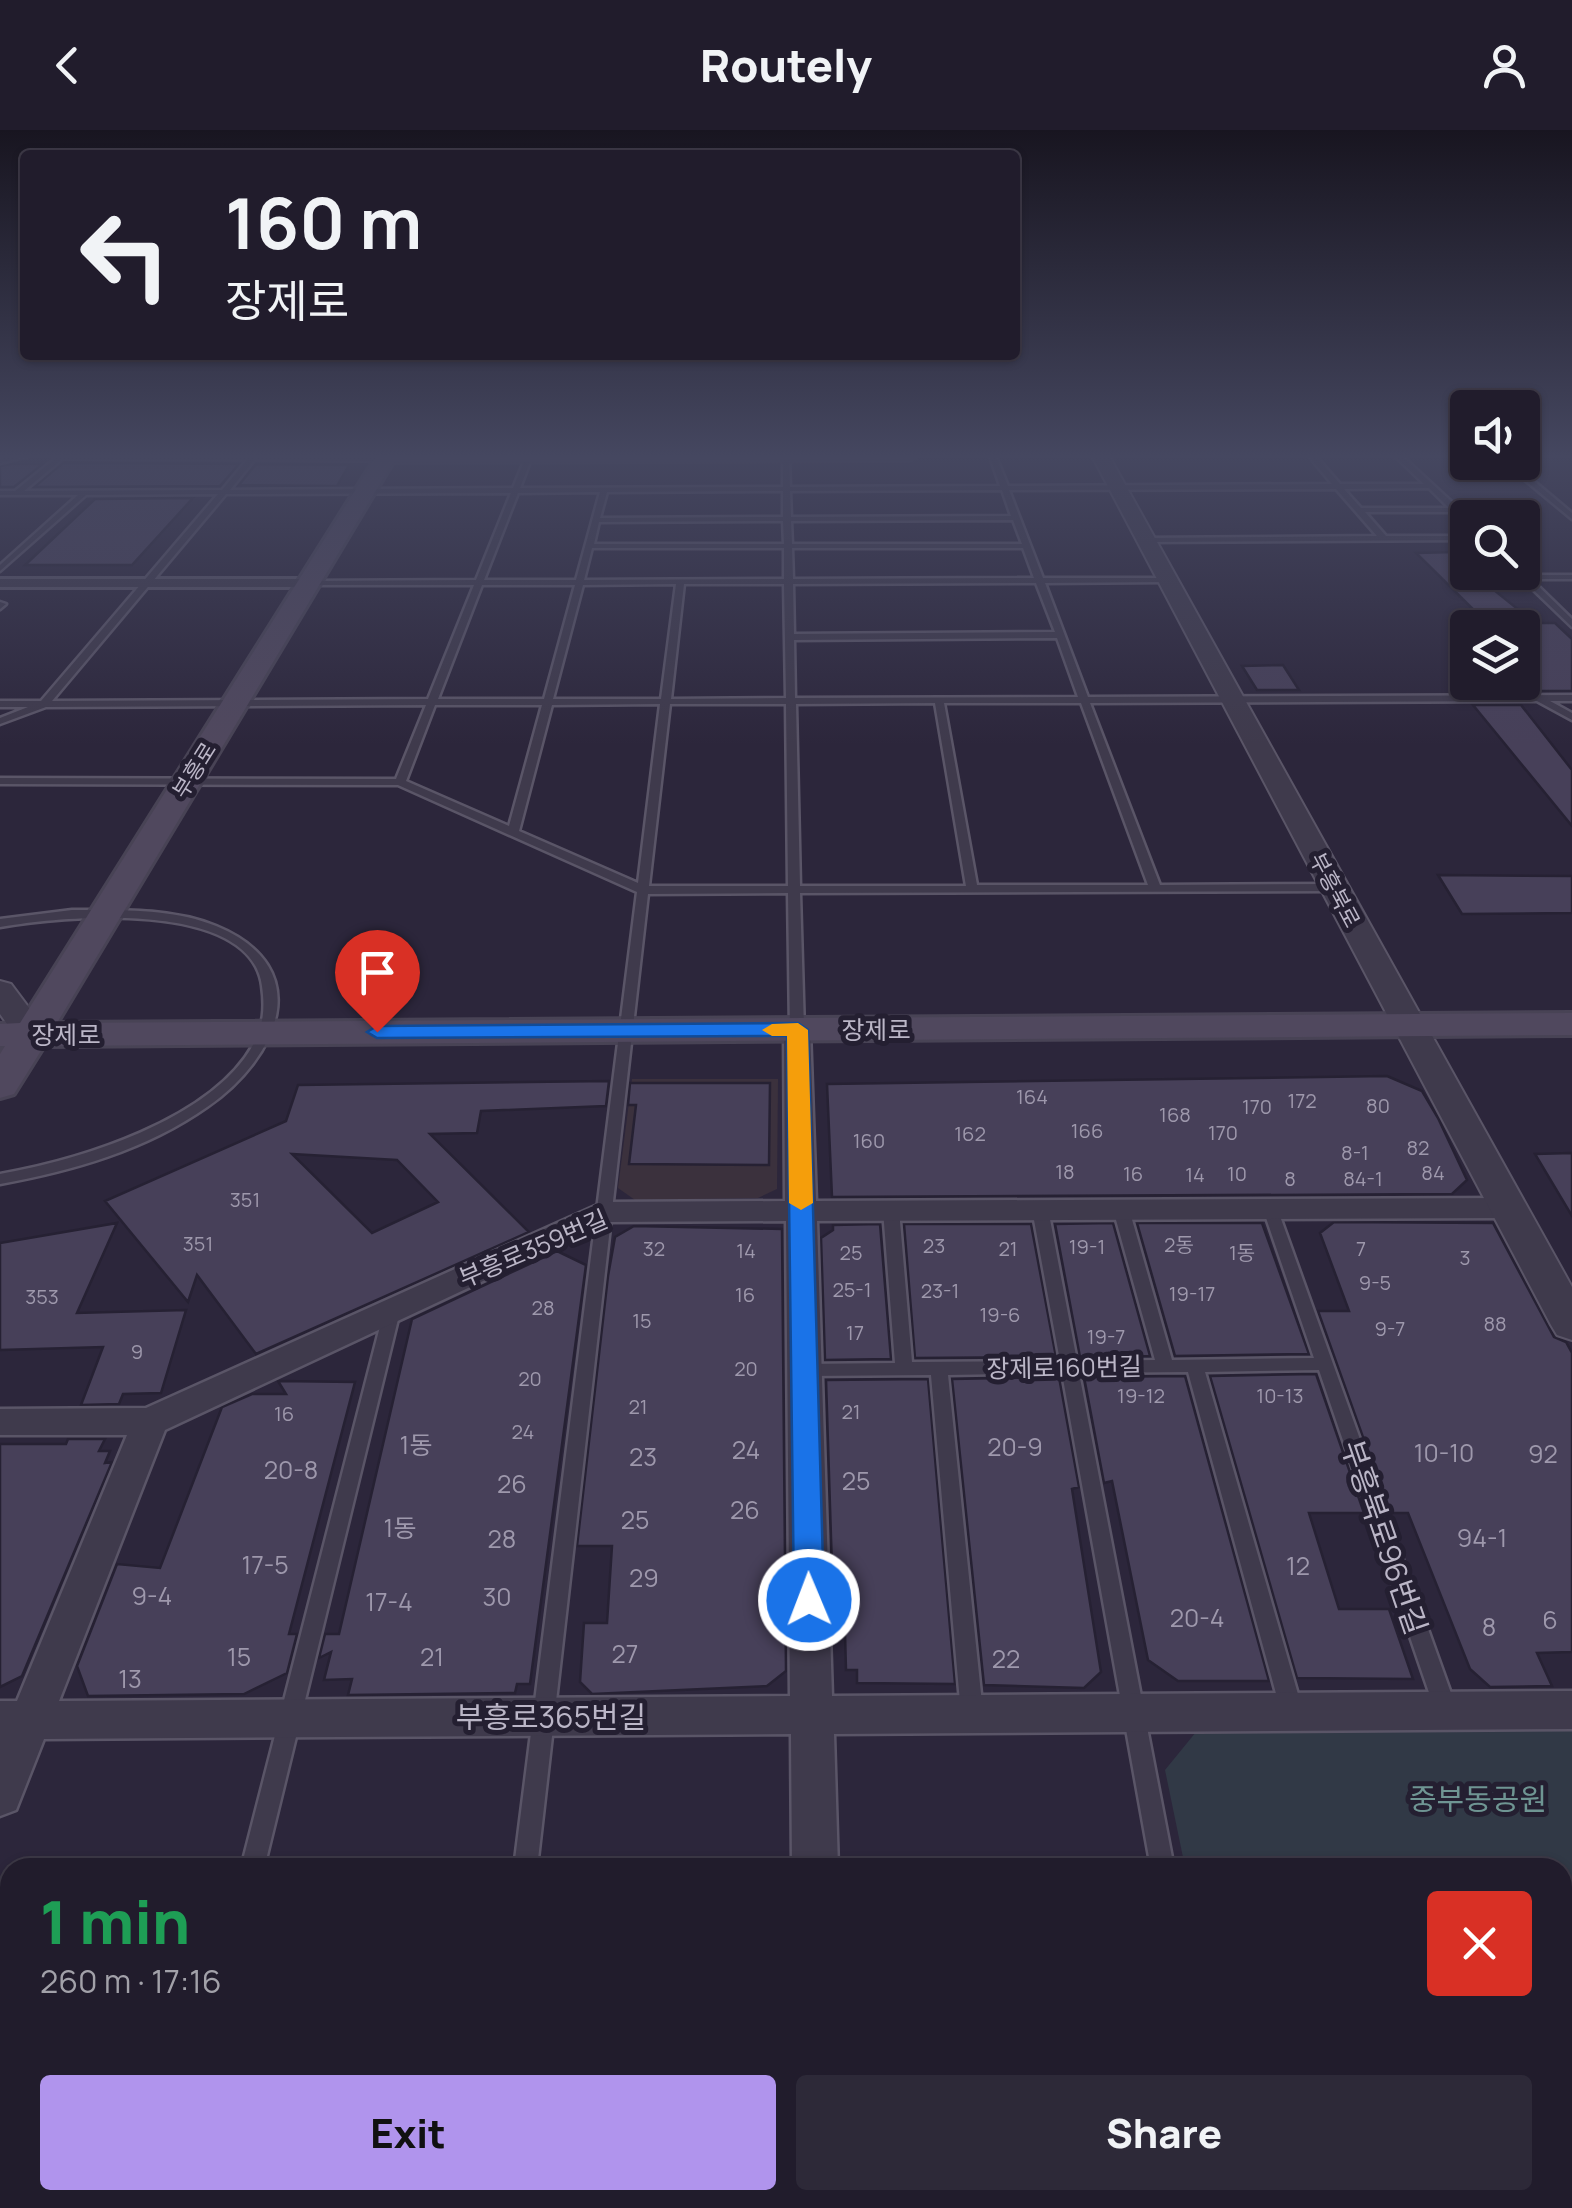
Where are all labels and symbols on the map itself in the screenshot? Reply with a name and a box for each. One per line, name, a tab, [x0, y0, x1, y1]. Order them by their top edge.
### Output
street label: 부흥로	[165, 736, 223, 804]
street label: 부흥북로	[1303, 847, 1367, 933]
pin	[335, 930, 420, 1033]
street label: 장제로	[841, 1012, 911, 1047]
street label: 장제로	[31, 1017, 101, 1052]
house number: 164	[1016, 1083, 1048, 1110]
house number: 172	[1287, 1087, 1317, 1114]
house number: 80	[1366, 1092, 1390, 1119]
house number: 170	[1242, 1093, 1272, 1120]
house number: 168	[1159, 1101, 1191, 1128]
house number: 166	[1071, 1117, 1103, 1144]
house number: 170	[1208, 1119, 1238, 1146]
house number: 162	[954, 1120, 986, 1147]
house number: 160	[853, 1127, 885, 1154]
house number: 82	[1406, 1134, 1430, 1161]
house number: 8-1	[1341, 1139, 1369, 1166]
house number: 18	[1055, 1158, 1075, 1185]
house number: 84	[1421, 1159, 1445, 1186]
house number: 16	[1123, 1160, 1143, 1187]
house number: 10	[1227, 1160, 1247, 1187]
house number: 14	[1185, 1161, 1205, 1188]
house number: 8	[1284, 1165, 1296, 1192]
house number: 84-1	[1343, 1165, 1383, 1192]
house number: 351	[230, 1186, 260, 1213]
street label: 부흥로359번길	[453, 1201, 613, 1295]
house number: 351	[183, 1230, 213, 1257]
house number: 2동	[1164, 1231, 1194, 1258]
house number: 23	[923, 1232, 945, 1259]
house number: 19-1	[1069, 1233, 1105, 1260]
house number: 32	[643, 1235, 665, 1262]
house number: 21	[998, 1235, 1018, 1262]
house number: 7	[1356, 1235, 1366, 1262]
house number: 14	[736, 1237, 756, 1264]
house number: 25	[840, 1239, 862, 1266]
house number: 1동	[1229, 1239, 1255, 1266]
house number: 3	[1459, 1244, 1471, 1271]
house number: 9-5	[1359, 1269, 1391, 1296]
house number: 25-1	[832, 1276, 872, 1303]
house number: 23-1	[921, 1277, 959, 1304]
house number: 19-17	[1169, 1280, 1215, 1307]
house number: 16	[735, 1281, 755, 1308]
house number: 353	[25, 1283, 59, 1310]
house number: 28	[531, 1294, 555, 1321]
house number: 19-6	[979, 1301, 1021, 1328]
house number: 15	[632, 1307, 652, 1334]
house number: 88	[1483, 1310, 1507, 1337]
house number: 9-7	[1375, 1315, 1405, 1342]
house number: 17	[846, 1319, 864, 1346]
house number: 19-7	[1087, 1323, 1125, 1350]
house number: 9	[131, 1338, 143, 1365]
street label: 장제로160번길	[986, 1348, 1142, 1386]
house number: 20	[734, 1355, 758, 1382]
house number: 20	[518, 1365, 542, 1392]
house number: 19-12	[1117, 1382, 1165, 1409]
house number: 10-13	[1256, 1382, 1304, 1409]
house number: 21	[628, 1393, 648, 1420]
house number: 21	[841, 1398, 861, 1425]
house number: 16	[274, 1400, 294, 1427]
house number: 24	[512, 1418, 534, 1445]
house number: 1동	[400, 1427, 432, 1462]
house number: 20-9	[987, 1429, 1043, 1464]
house number: 24	[732, 1432, 760, 1467]
street label: 부흥북로96번길	[1333, 1434, 1437, 1640]
house number: 10-10	[1414, 1435, 1474, 1470]
house number: 92	[1528, 1436, 1558, 1471]
house number: 23	[629, 1439, 657, 1474]
house number: 20-8	[264, 1452, 318, 1487]
house number: 25	[842, 1463, 870, 1498]
house number: 26	[497, 1466, 527, 1501]
house number: 26	[730, 1492, 760, 1527]
house number: 25	[621, 1502, 649, 1537]
house number: 1동	[384, 1510, 416, 1545]
house number: 94-1	[1457, 1520, 1507, 1555]
house number: 28	[488, 1521, 516, 1556]
house number: 17-5	[241, 1547, 289, 1582]
position arrow	[757, 1548, 861, 1652]
house number: 12	[1286, 1548, 1310, 1583]
house number: 29	[629, 1560, 659, 1595]
house number: 9-4	[132, 1578, 172, 1613]
house number: 30	[482, 1579, 512, 1614]
house number: 17-4	[365, 1584, 413, 1619]
house number: 20-4	[1170, 1600, 1224, 1635]
house number: 6	[1542, 1602, 1558, 1637]
house number: 8	[1482, 1609, 1496, 1644]
house number: 27	[612, 1636, 638, 1671]
house number: 15	[227, 1639, 251, 1674]
house number: 21	[420, 1639, 444, 1674]
house number: 22	[992, 1641, 1020, 1676]
house number: 13	[118, 1661, 142, 1696]
street label: 부흥로365번길	[456, 1696, 646, 1737]
park label: 중부동공원	[1409, 1778, 1547, 1819]

